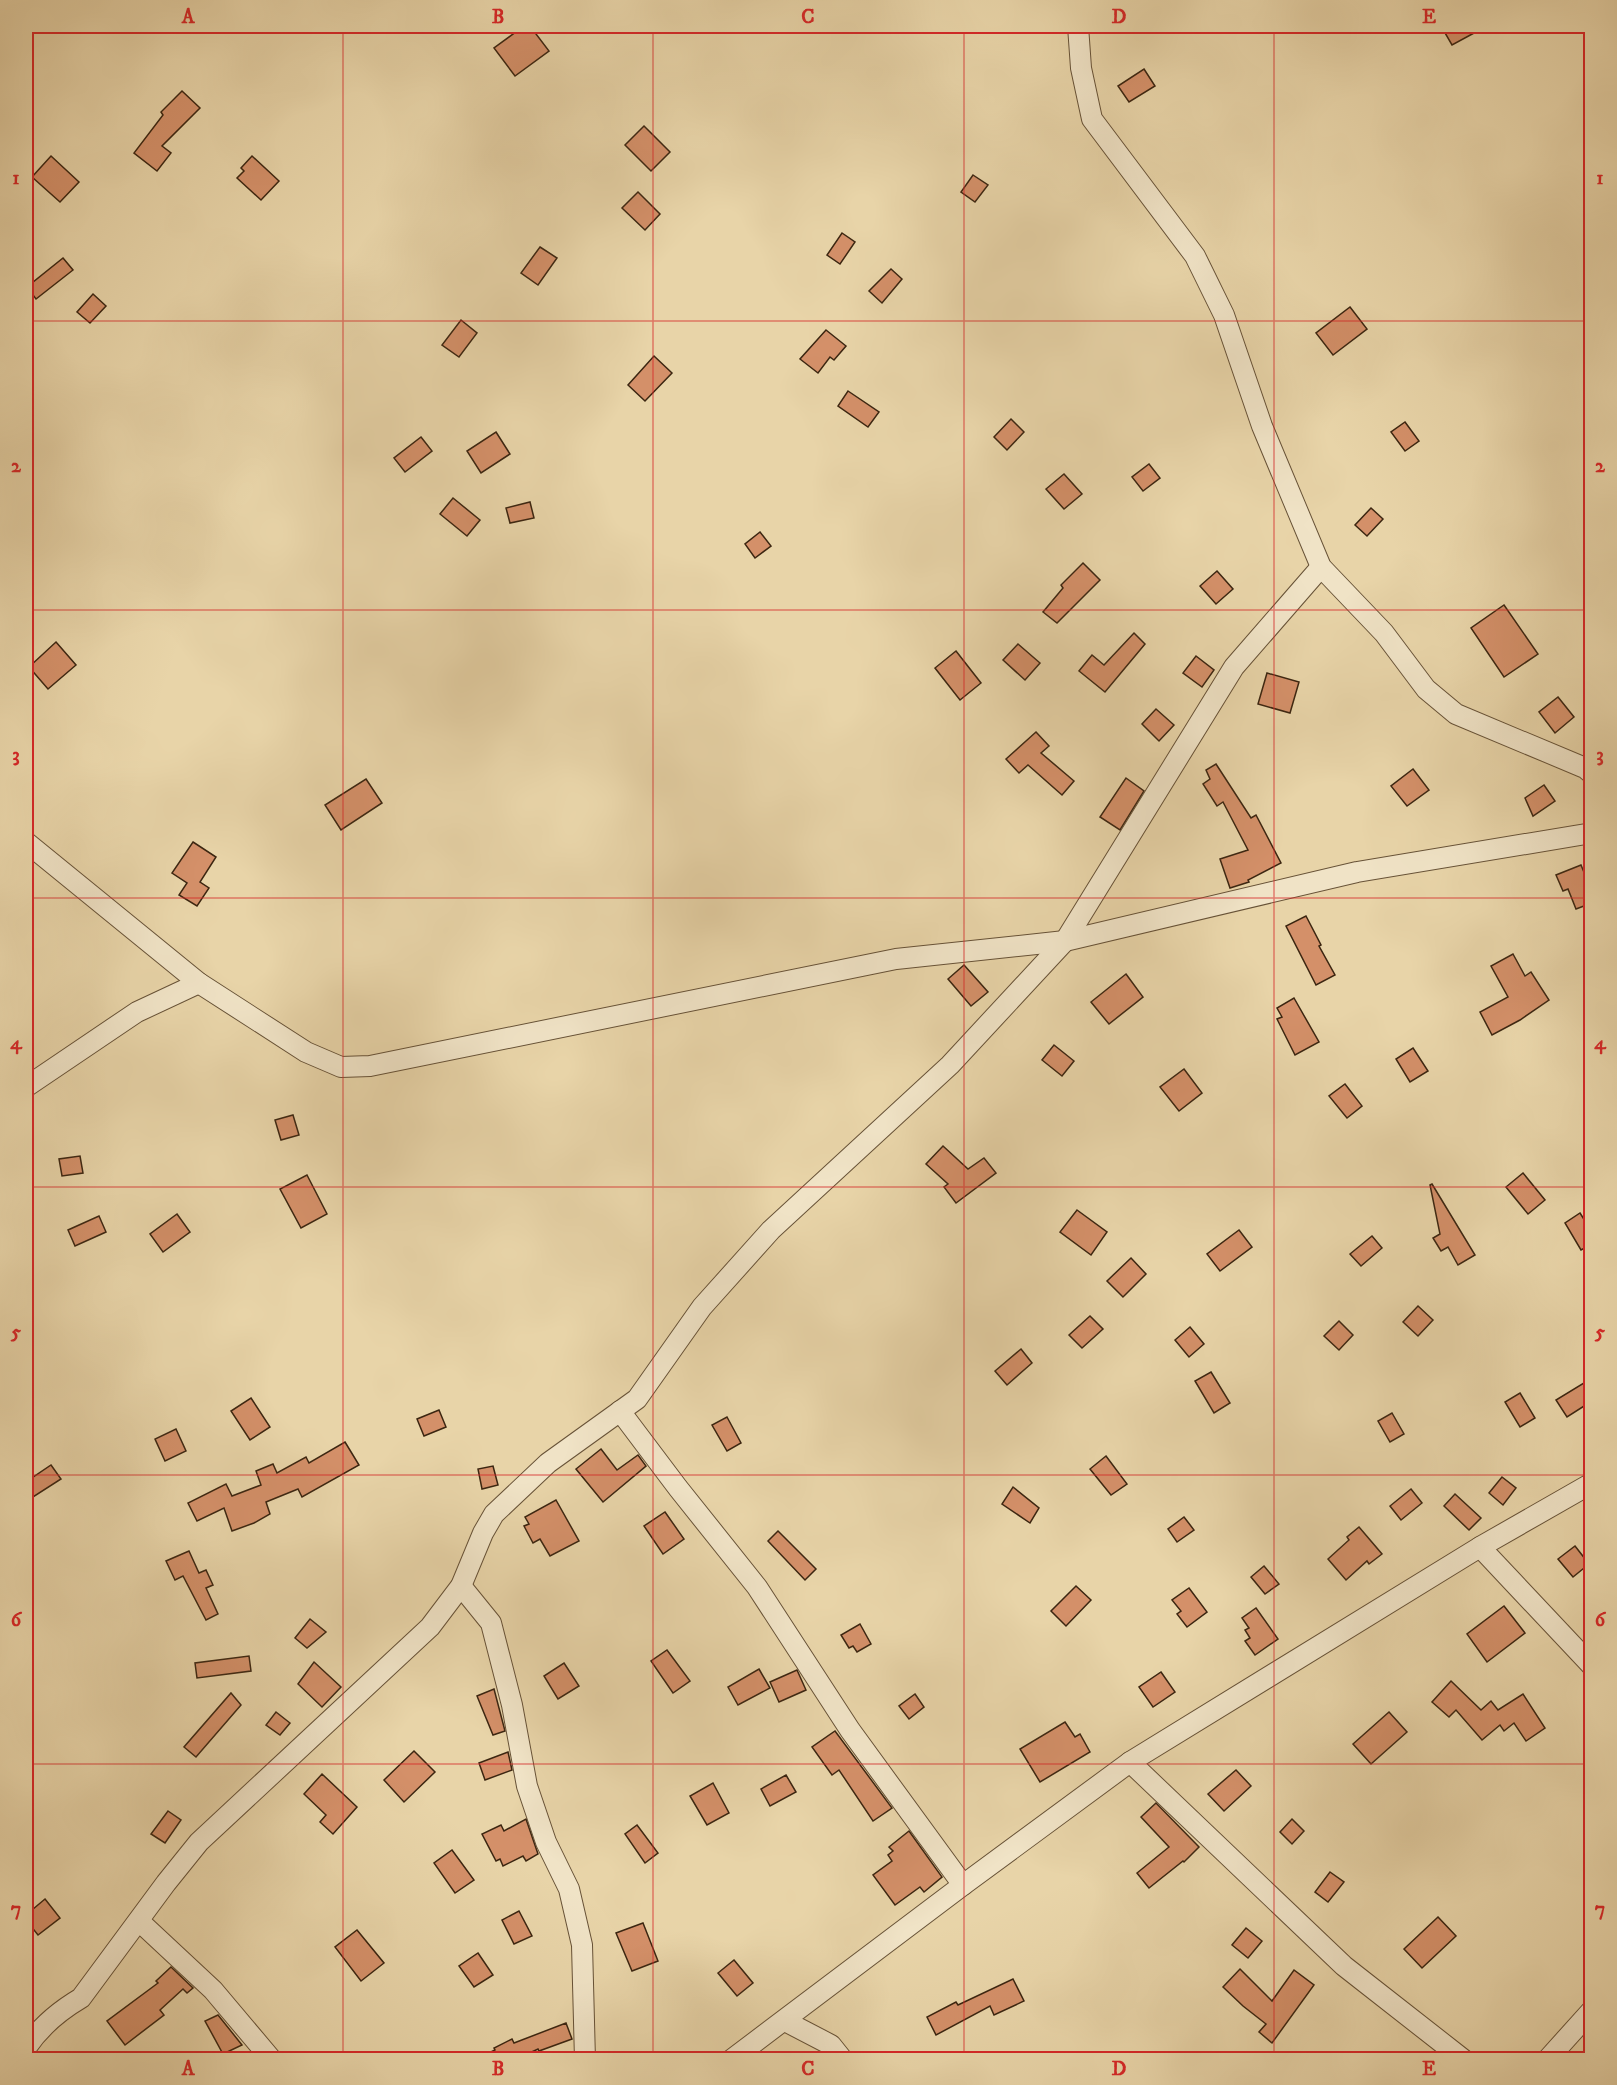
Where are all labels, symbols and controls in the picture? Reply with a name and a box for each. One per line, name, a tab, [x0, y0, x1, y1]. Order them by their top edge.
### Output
text: A	[181, 5, 196, 30]
text: B	[492, 5, 504, 30]
text: C	[801, 5, 815, 30]
text: D	[1112, 5, 1127, 30]
text: E	[1422, 5, 1436, 30]
text: 1	[12, 166, 20, 191]
text: 1	[1596, 166, 1604, 191]
text: 2	[11, 454, 22, 479]
text: 2	[1595, 454, 1606, 479]
text: 3	[12, 743, 20, 768]
text: 3	[1596, 743, 1604, 768]
text: 4	[10, 1031, 23, 1056]
text: 4	[1594, 1031, 1607, 1056]
text: 5	[10, 1320, 21, 1345]
text: 5	[1594, 1320, 1605, 1345]
text: 6	[11, 1608, 23, 1633]
text: 6	[1595, 1608, 1607, 1633]
text: 7	[11, 1897, 21, 1922]
text: 7	[1595, 1897, 1605, 1922]
text: A	[181, 2057, 196, 2082]
text: B	[492, 2057, 504, 2082]
text: C	[801, 2057, 815, 2082]
text: D	[1112, 2057, 1127, 2082]
text: E	[1422, 2057, 1436, 2082]

